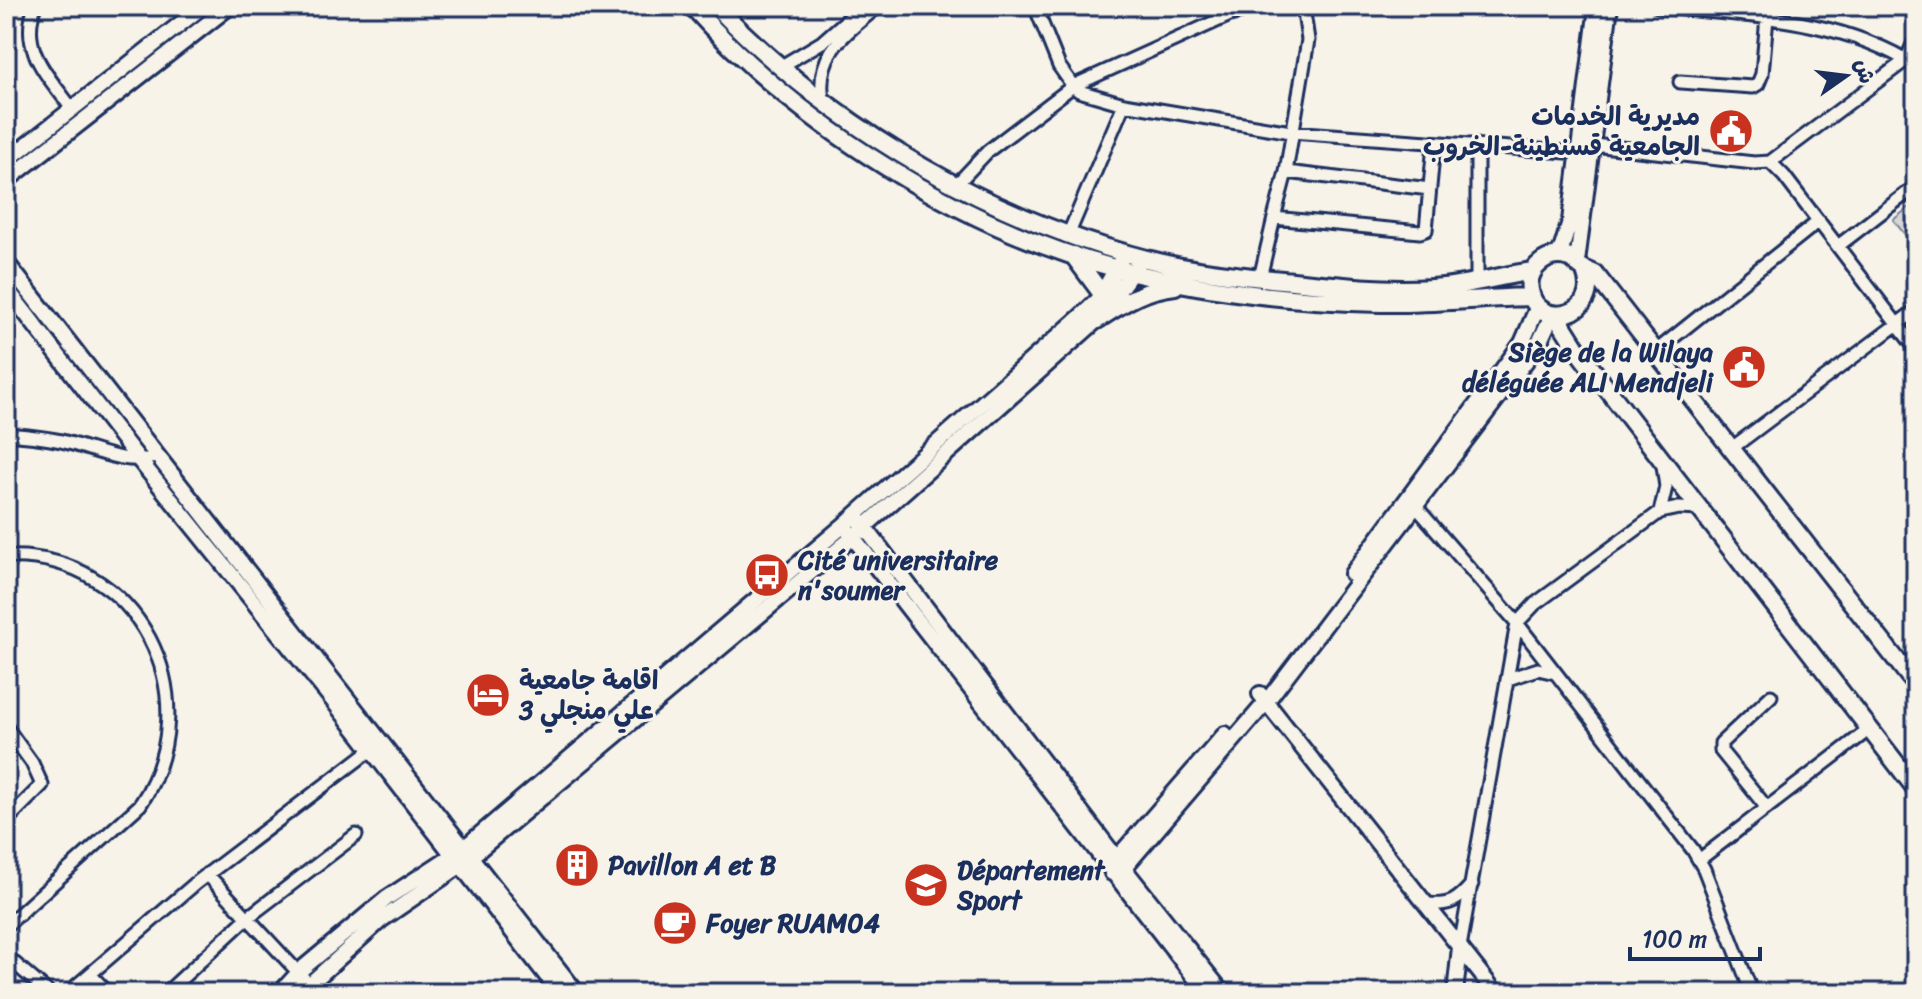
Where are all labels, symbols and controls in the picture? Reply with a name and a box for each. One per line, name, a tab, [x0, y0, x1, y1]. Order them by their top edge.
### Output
north arrow	[1806, 36, 1886, 116]
text: ش	[1843, 55, 1887, 88]
place label: مديرية الخدمات الجامعية قسنطينة-الخروب	[1423, 93, 1700, 169]
public building icon: مديرية الخدمات الجامعية قسنطينة-الخروب	[1707, 107, 1755, 155]
place label: Siège de la Wilaya déléguée ALI Mendjeli	[1462, 329, 1715, 405]
public building icon: Siège de la Wilaya déléguée ALI Mendjeli	[1720, 343, 1768, 391]
place label: Cité universitaire n'soumer	[797, 537, 999, 613]
bus stop icon: Cité universitaire n'soumer	[743, 551, 791, 599]
place label: اقامة جامعية علي منجلي 3	[518, 657, 658, 734]
hotel icon: اقامة جامعية علي منجلي 3	[464, 671, 512, 719]
building icon: Pavillon A et B	[553, 841, 601, 889]
place label: Pavillon A et B	[608, 842, 777, 888]
place label: Département Sport	[956, 847, 1106, 923]
school or university icon: Département Sport	[902, 861, 950, 909]
cafe icon: Foyer RUAM04	[651, 899, 699, 947]
place label: Foyer RUAM04	[705, 900, 880, 946]
scale bar	[1630, 911, 1760, 961]
text: 100 m	[1642, 918, 1707, 960]

